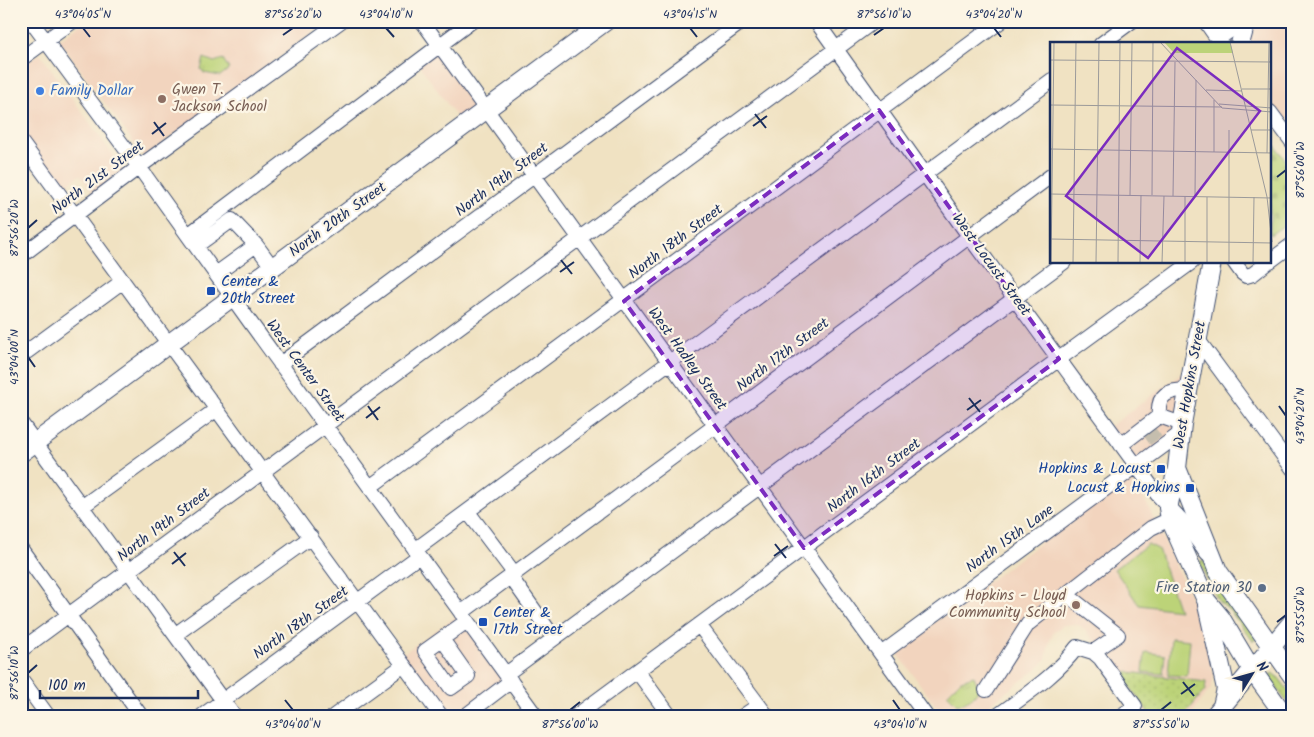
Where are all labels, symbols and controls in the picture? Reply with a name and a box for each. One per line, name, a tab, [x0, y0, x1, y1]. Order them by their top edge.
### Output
text: 43°04'05"N	[55, 5, 111, 24]
text: 87°56'20"W	[264, 5, 322, 24]
text: 43°04'10"N	[359, 5, 413, 24]
text: 43°04'15"N	[663, 5, 717, 24]
text: 87°56'10"W	[857, 5, 911, 24]
text: 43°04'20"N	[966, 5, 1022, 24]
inset map	[1050, 42, 1272, 264]
place label: Gwen T. Jackson School	[172, 78, 267, 119]
place label: Family Dollar	[50, 79, 134, 103]
marker: Family Dollar	[34, 85, 46, 97]
marker: Gwen T. Jackson School	[156, 93, 168, 105]
street label: North 21st Street	[46, 135, 150, 221]
street label: North 19th Street	[450, 137, 554, 223]
text: 87°56'00"W	[1291, 141, 1310, 199]
street label: North 20th Street	[284, 176, 392, 264]
street label: North 18th Street	[623, 198, 729, 286]
text: 87°56'20"W	[5, 199, 24, 257]
street label: West Locust Street	[945, 209, 1037, 321]
place label: Center & 20th Street	[221, 270, 295, 311]
marker: Center & 20th Street	[205, 285, 217, 297]
street label: West Hadley Street	[641, 302, 733, 416]
street label: North 17th Street	[731, 312, 835, 398]
street label: West Center Street	[259, 315, 351, 428]
street label: West Hopkins Street	[1167, 319, 1213, 451]
text: 43°04'00"N	[5, 329, 24, 385]
text: 43°04'20"N	[1291, 388, 1310, 444]
street label: North 16th Street	[822, 432, 926, 520]
place label: Hopkins & Locust	[1038, 457, 1151, 481]
marker: Hopkins & Locust	[1155, 463, 1167, 475]
place label: Locust & Hopkins	[1067, 476, 1181, 500]
street label: North 19th Street	[112, 482, 216, 568]
marker: Locust & Hopkins	[1184, 482, 1196, 494]
street label: North 15th Lane	[961, 498, 1059, 579]
place label: Fire Station 30	[1156, 576, 1252, 600]
street label: North 18th Street	[248, 580, 354, 666]
marker: Fire Station 30	[1256, 582, 1268, 594]
place label: Hopkins - Lloyd Community School	[949, 584, 1067, 625]
text: 87°55'50"W	[1291, 586, 1310, 644]
marker: Hopkins - Lloyd Community School	[1070, 599, 1082, 611]
place label: Center & 17th Street	[493, 601, 563, 642]
marker: Center & 17th Street	[477, 616, 489, 628]
text: 87°56'10"W	[5, 646, 24, 700]
north arrow	[1226, 650, 1276, 700]
text: N	[1250, 657, 1273, 677]
scale bar	[40, 667, 198, 699]
text: 100 m	[48, 674, 86, 698]
text: 43°04'00"N	[265, 715, 321, 734]
text: 87°56'00"W	[541, 715, 599, 734]
text: 43°04'10"N	[873, 715, 927, 734]
text: 87°55'50"W	[1132, 715, 1190, 734]

